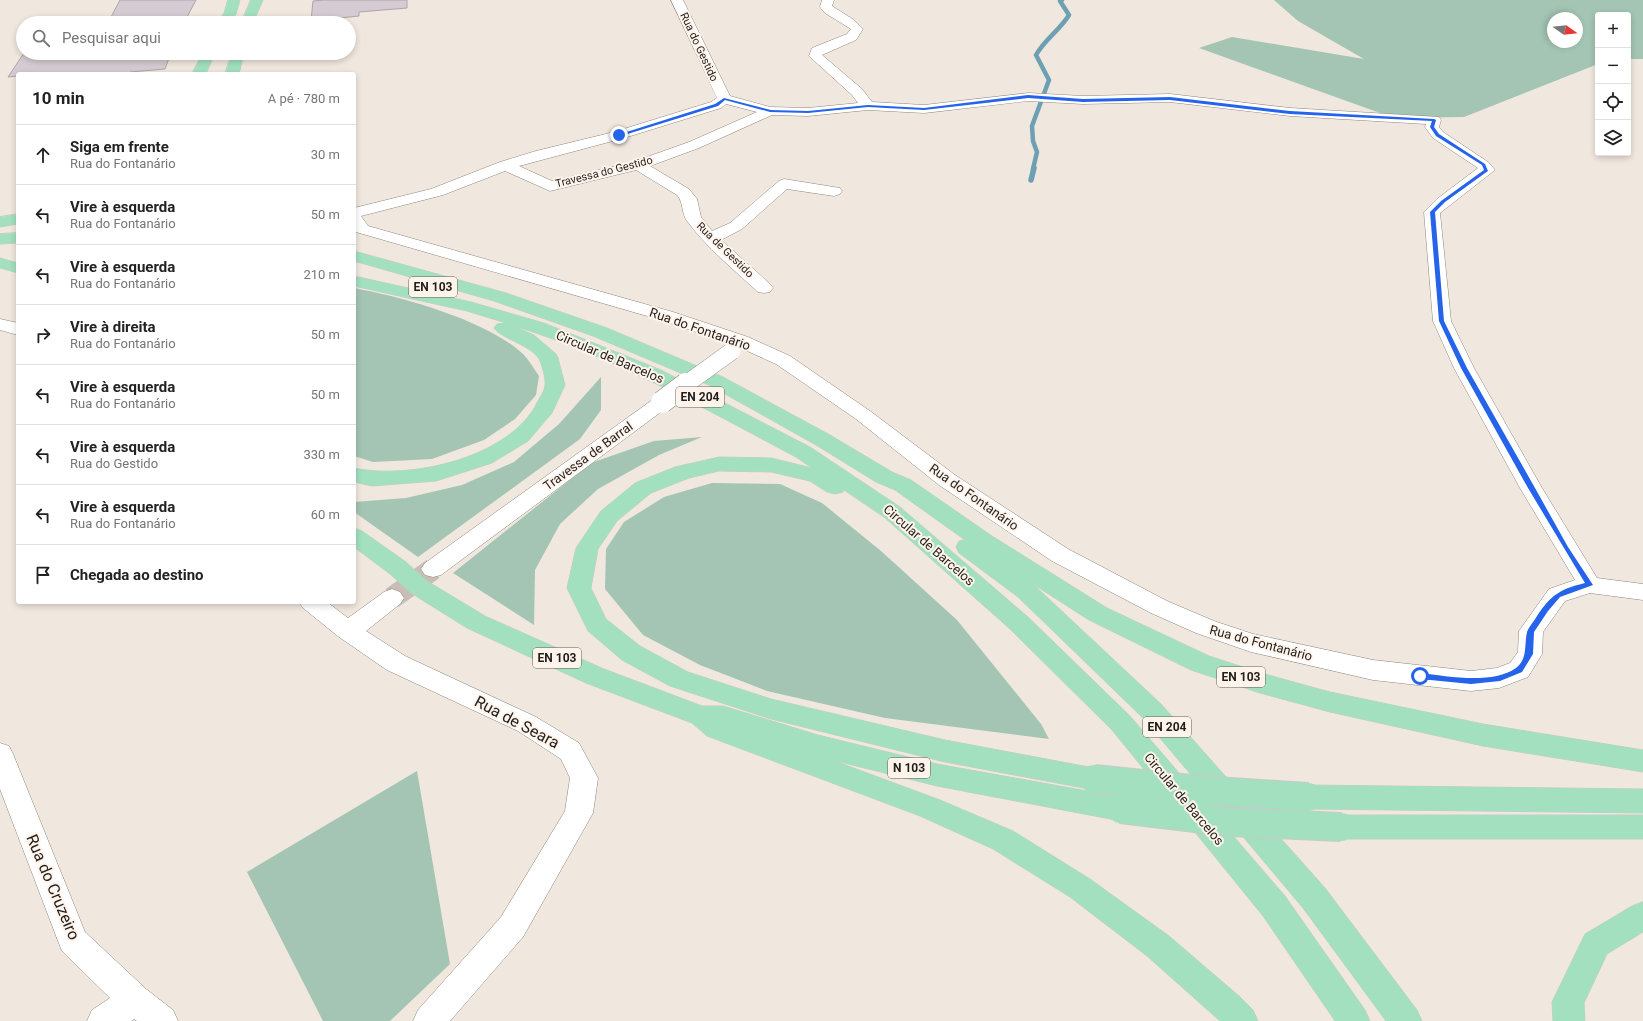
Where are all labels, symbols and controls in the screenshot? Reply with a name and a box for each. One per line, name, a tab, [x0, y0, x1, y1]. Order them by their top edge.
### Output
street label: Rua do Gestido	[677, 10, 721, 84]
north arrow	[1547, 12, 1583, 48]
map controls	[1595, 12, 1631, 156]
button: +	[1595, 12, 1631, 48]
search box	[16, 16, 356, 60]
icon: search	[30, 27, 52, 49]
text: Pesquisar aqui	[62, 29, 161, 47]
button: −	[1595, 48, 1631, 84]
button: locate	[1595, 84, 1631, 120]
text: 10 min	[32, 88, 85, 108]
text: A pé · 780 m	[268, 91, 340, 106]
button: layers	[1595, 120, 1631, 156]
route end	[610, 126, 628, 144]
text: Siga em frente	[70, 138, 169, 156]
icon: ahead	[32, 144, 54, 166]
text: 30 m	[311, 147, 340, 162]
street label: Travessa do Gestido	[554, 154, 654, 190]
text: Rua do Fontanário	[70, 156, 176, 171]
text: Vire à esquerda	[70, 198, 175, 216]
icon: left	[32, 204, 54, 226]
text: 50 m	[311, 207, 340, 222]
text: Rua do Fontanário	[70, 216, 176, 231]
street label: Rua de Gestido	[694, 220, 756, 280]
text: Vire à esquerda	[70, 258, 175, 276]
icon: left	[32, 264, 54, 286]
text: 210 m	[303, 267, 340, 282]
text: Rua do Fontanário	[70, 276, 176, 291]
road number: EN 103	[409, 277, 457, 297]
street label: Rua do Fontanário	[648, 305, 752, 353]
text: Vire à direita	[70, 318, 156, 336]
icon: right	[32, 324, 54, 346]
text: 50 m	[311, 327, 340, 342]
street label: Circular de Barcelos	[554, 328, 666, 387]
text: Rua do Fontanário	[70, 336, 176, 351]
text: Vire à esquerda	[70, 378, 175, 396]
icon: left	[32, 384, 54, 406]
text: 50 m	[311, 387, 340, 402]
road number: EN 204	[676, 387, 724, 407]
text: Rua do Fontanário	[70, 396, 176, 411]
street label: Travessa de Barral	[540, 419, 636, 493]
text: Vire à esquerda	[70, 438, 175, 456]
icon: left	[32, 444, 54, 466]
text: 330 m	[303, 447, 340, 462]
text: Rua do Gestido	[70, 456, 158, 471]
street label: Rua do Fontanário	[926, 461, 1022, 533]
text: Vire à esquerda	[70, 498, 175, 516]
street label: Circular de Barcelos	[880, 501, 978, 589]
icon: left	[32, 504, 54, 526]
text: 60 m	[311, 507, 340, 522]
text: Rua do Fontanário	[70, 516, 176, 531]
icon: arrive	[32, 564, 54, 586]
text: Chegada ao destino	[70, 566, 204, 584]
street label: Rua do Fontanário	[1208, 622, 1314, 664]
road number: EN 103	[533, 648, 581, 668]
road number: EN 103	[1217, 667, 1265, 687]
route start	[1411, 667, 1429, 685]
street label: Rua de Seara	[471, 692, 563, 752]
road number: EN 204	[1143, 717, 1191, 737]
street label: Circular de Barcelos	[1141, 750, 1227, 848]
road number: N 103	[888, 758, 930, 778]
street label: Rua do Cruzeiro	[22, 831, 84, 943]

